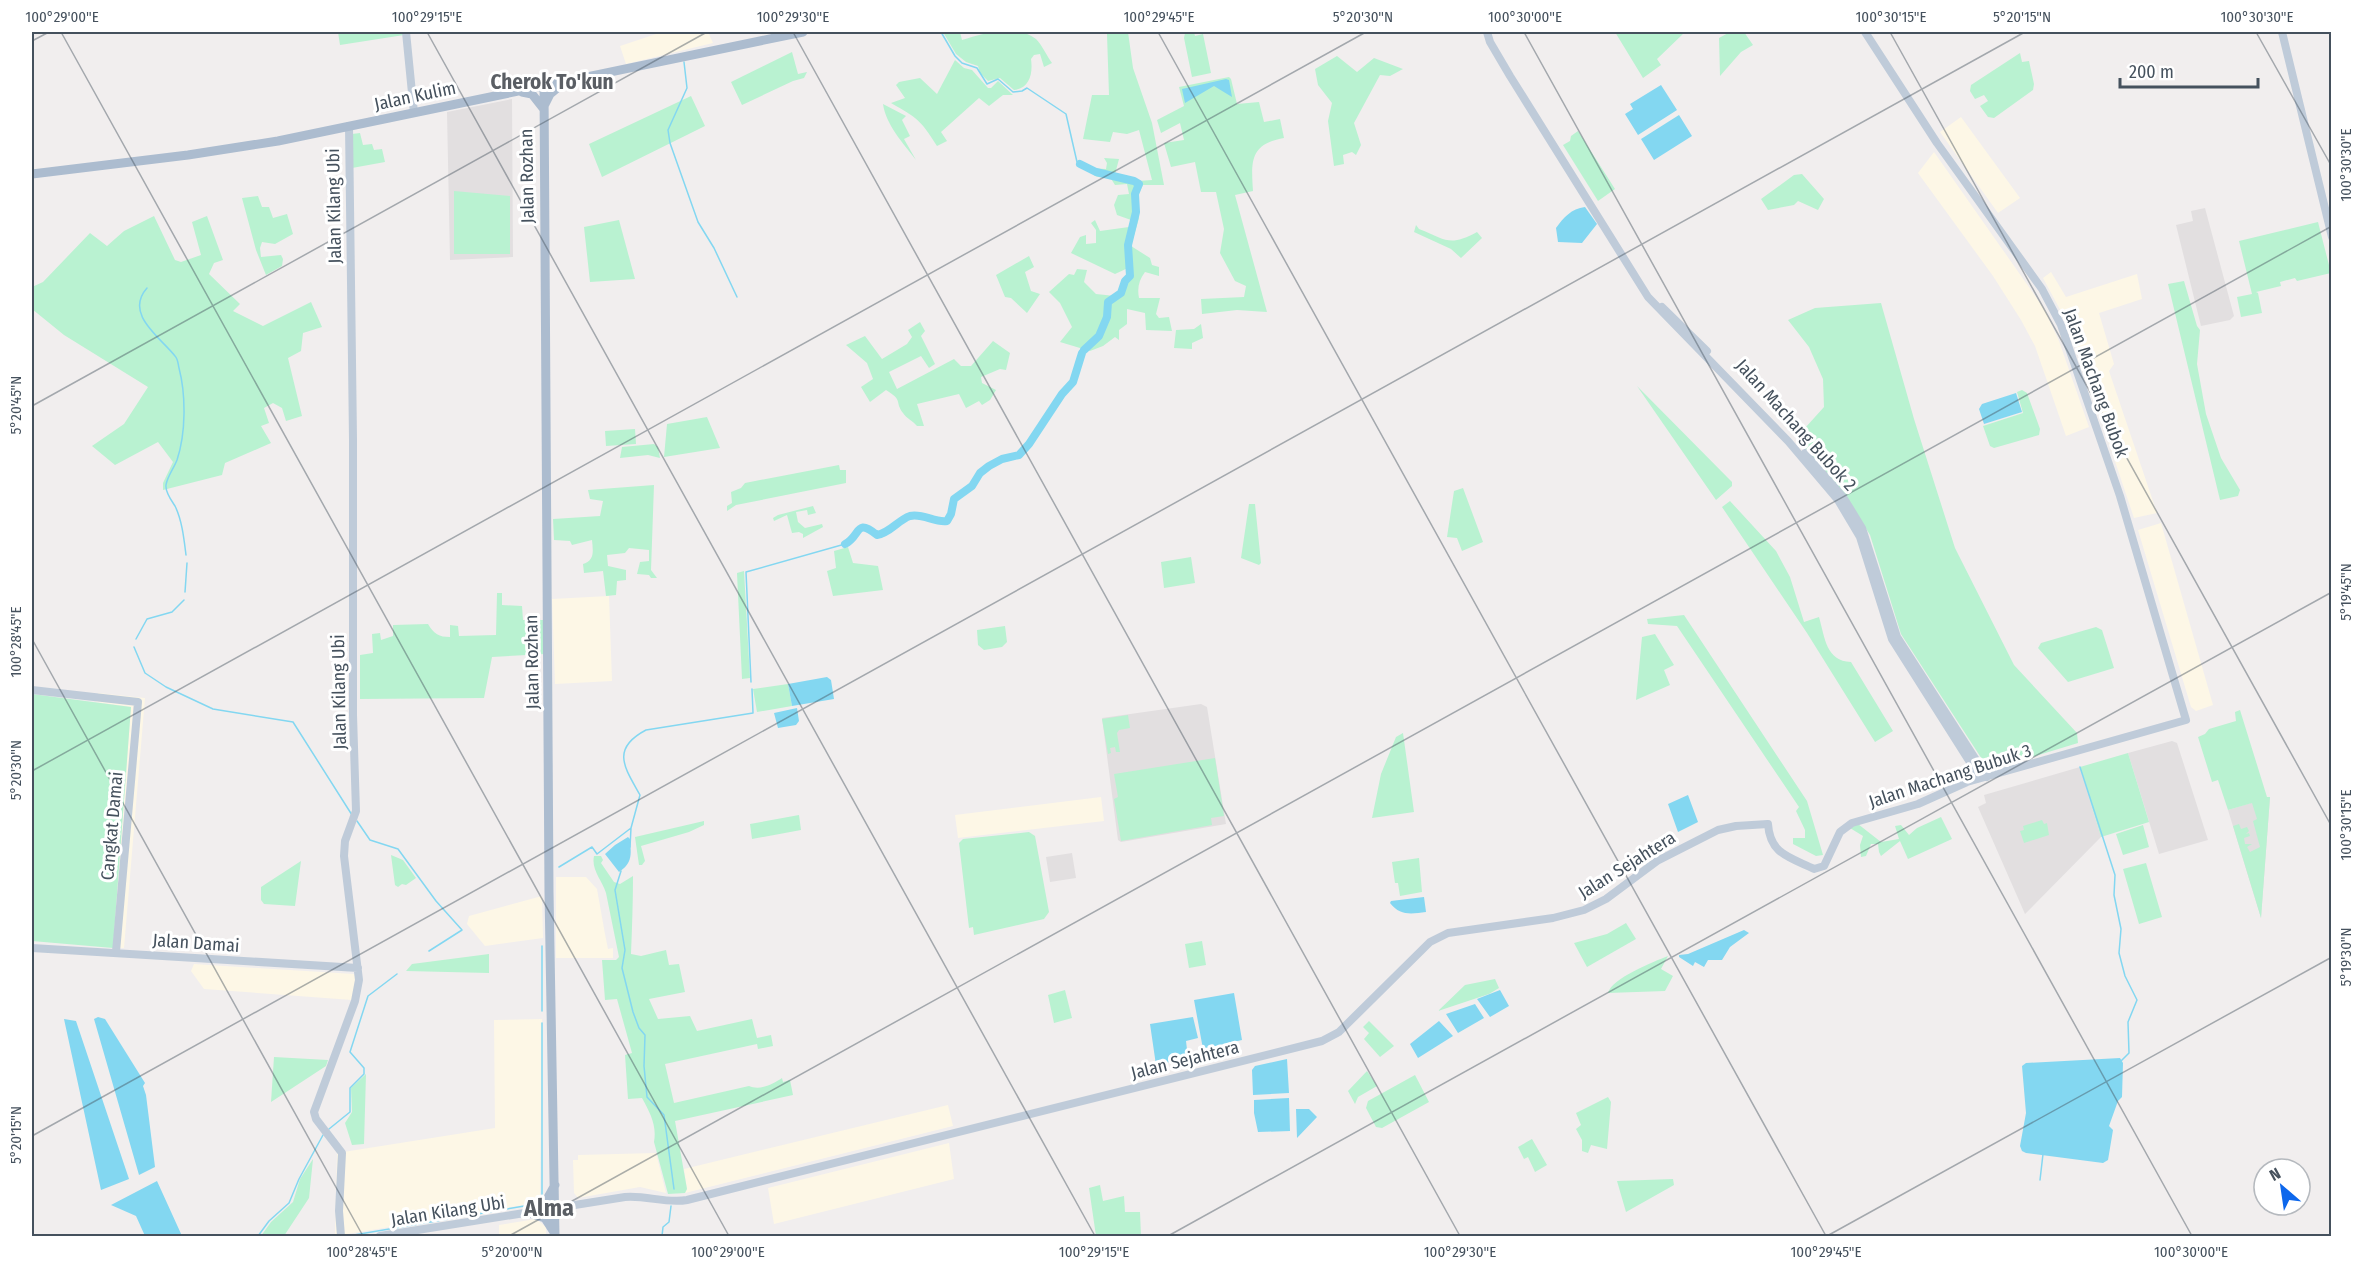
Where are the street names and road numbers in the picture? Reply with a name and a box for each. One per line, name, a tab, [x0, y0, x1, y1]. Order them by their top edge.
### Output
street label: Jalan Kulim	[372, 77, 458, 115]
street label: Jalan Rozhan	[515, 129, 539, 223]
street label: Jalan Kilang Ubi	[322, 148, 346, 264]
street label: Jalan Machang Bubok	[2059, 305, 2133, 461]
street label: Jalan Machang Bubok 2	[1731, 355, 1861, 495]
street label: Jalan Rozhan	[520, 615, 544, 709]
street label: Jalan Kilang Ubi	[327, 634, 351, 750]
street label: Jalan Machang Bubuk 3	[1866, 739, 2034, 813]
street label: Cangkat Damai	[96, 771, 128, 881]
street label: Jalan Sejahtera	[1574, 826, 1680, 904]
street label: Jalan Damai	[152, 929, 240, 957]
street label: Jalan Sejahtera	[1129, 1036, 1241, 1084]
street label: Jalan Kilang Ubi	[389, 1191, 507, 1231]

